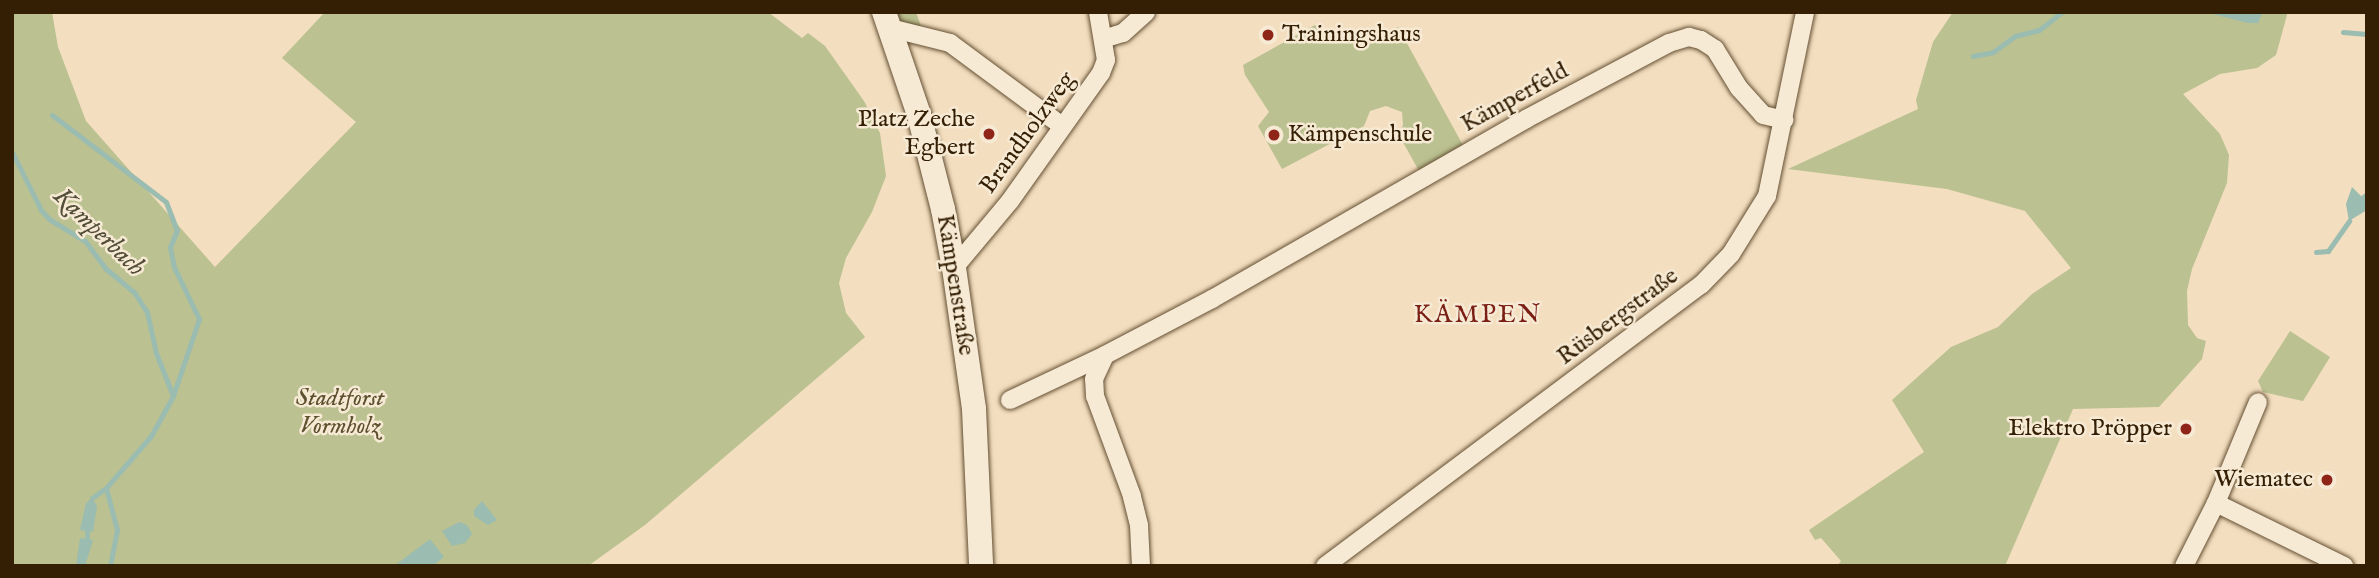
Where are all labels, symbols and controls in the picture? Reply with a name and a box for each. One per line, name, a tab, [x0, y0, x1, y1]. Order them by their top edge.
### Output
place label: Trainingshaus	[1282, 21, 1421, 49]
marker: Trainingshaus	[1260, 27, 1276, 43]
street label: Kämperfeld	[1456, 57, 1574, 139]
street label: Brandholzweg	[974, 66, 1082, 200]
place label: Platz Zeche Egbert	[858, 106, 975, 162]
place label: Kämpenschule	[1288, 121, 1432, 149]
marker: Platz Zeche Egbert	[981, 126, 997, 142]
marker: Kämpenschule	[1266, 127, 1282, 143]
water label: Kamperbach	[47, 181, 151, 283]
street label: Kämpenstraße	[930, 212, 980, 358]
street label: Rüsbergstraße	[1552, 262, 1684, 372]
district label: KÄMPEN	[1415, 299, 1541, 331]
park label: Stadtforst Vormholz	[296, 385, 384, 441]
place label: Elektro Pröpper	[2008, 415, 2172, 443]
marker: Elektro Pröpper	[2178, 421, 2194, 437]
place label: Wiematec	[2214, 466, 2313, 494]
marker: Wiematec	[2319, 472, 2335, 488]

